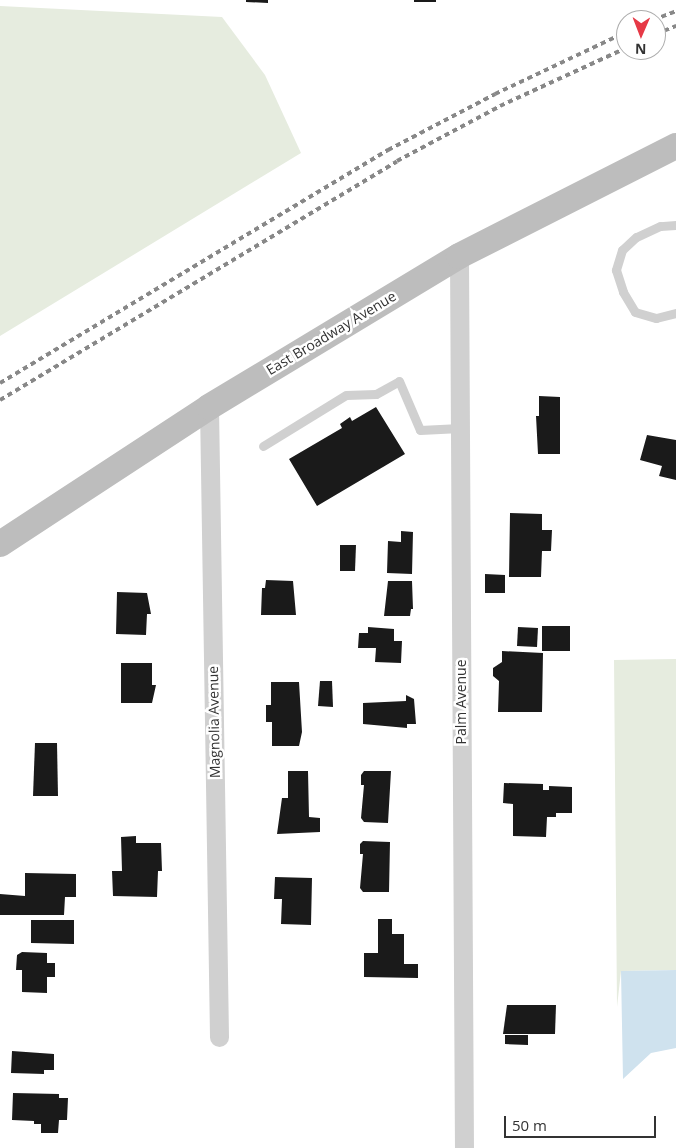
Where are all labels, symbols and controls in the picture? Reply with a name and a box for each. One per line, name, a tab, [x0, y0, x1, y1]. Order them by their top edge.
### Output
north arrow	[616, 10, 666, 60]
text: N	[635, 40, 647, 59]
street label: East Broadway Avenue	[263, 288, 399, 378]
street label: Palm Avenue	[453, 659, 469, 745]
street label: Magnolia Avenue	[205, 666, 223, 778]
scale bar	[506, 1106, 658, 1138]
text: 50 m	[512, 1115, 547, 1135]

